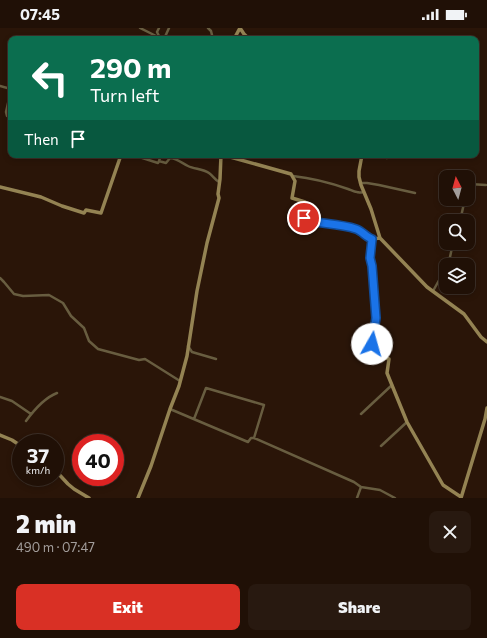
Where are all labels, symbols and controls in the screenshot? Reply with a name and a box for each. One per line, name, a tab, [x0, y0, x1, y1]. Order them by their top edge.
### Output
text: 07:45	[20, 5, 60, 23]
text: 290 m	[90, 50, 171, 84]
icon: left	[24, 52, 76, 104]
text: Turn left	[90, 84, 159, 106]
icon: arrive	[67, 128, 89, 150]
text: Then	[24, 130, 59, 148]
north arrow	[439, 170, 475, 206]
map controls	[439, 170, 475, 294]
pin	[287, 201, 321, 235]
icon: arrive	[293, 207, 315, 229]
button: search	[439, 214, 475, 250]
button: layers	[439, 258, 475, 294]
position arrow	[351, 323, 393, 365]
speed limit sign: 40	[72, 434, 124, 486]
text: 37	[27, 443, 49, 467]
text: km/h	[26, 464, 50, 476]
text: 2 min	[16, 509, 76, 538]
button: close	[429, 511, 471, 553]
text: 490 m · 07:47	[16, 539, 95, 555]
button: Exit	[16, 584, 240, 630]
button: Share	[248, 584, 471, 630]

